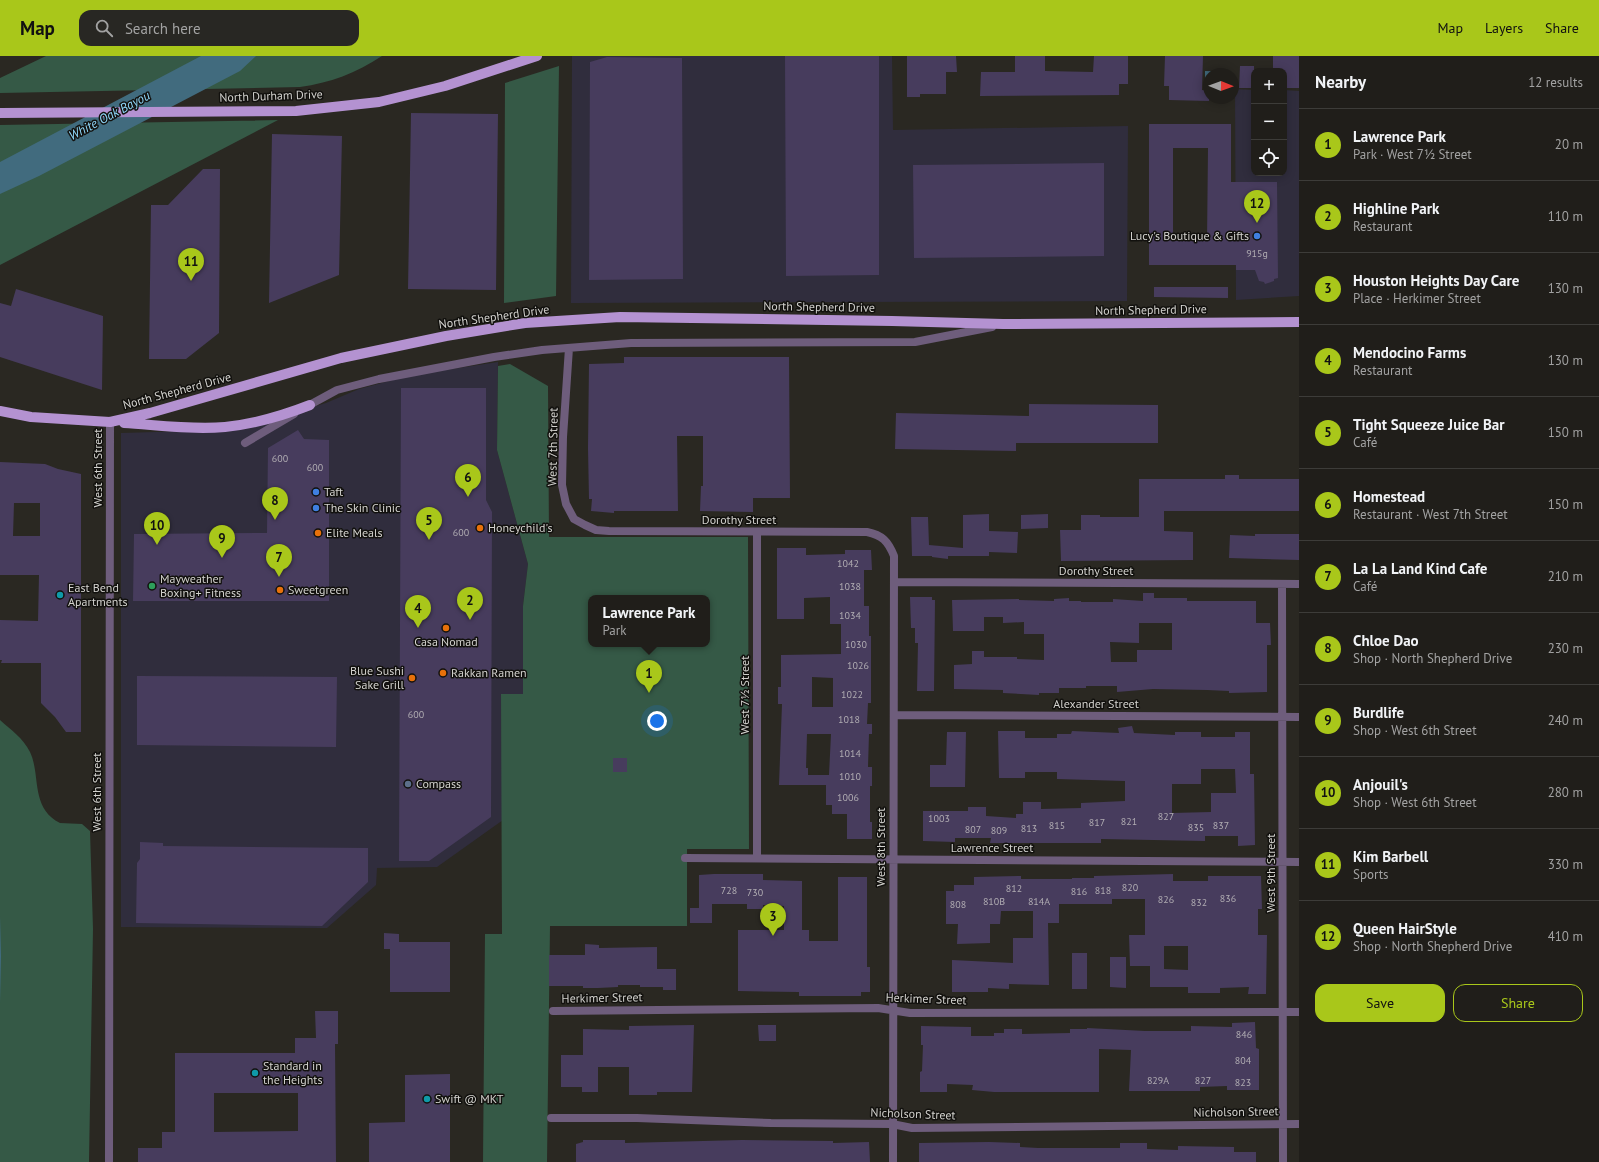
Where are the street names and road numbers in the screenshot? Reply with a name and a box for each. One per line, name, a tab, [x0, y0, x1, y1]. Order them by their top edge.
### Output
street label: North Durham Drive	[219, 86, 323, 105]
street label: North Shepherd Drive	[763, 298, 875, 315]
street label: North Shepherd Drive	[438, 301, 550, 332]
street label: North Shepherd Drive	[1095, 301, 1207, 318]
street label: North Shepherd Drive	[121, 369, 233, 412]
street label: West 7th Street	[544, 408, 561, 486]
street label: West 6th Street	[90, 429, 105, 507]
street label: Dorothy Street	[702, 512, 776, 527]
street label: Dorothy Street	[1059, 563, 1133, 578]
street label: West 7½ Street	[737, 656, 752, 734]
street label: Alexander Street	[1053, 696, 1139, 711]
street label: West 6th Street	[89, 753, 104, 831]
street label: West 8th Street	[873, 808, 888, 886]
street label: West 9th Street	[1263, 834, 1278, 912]
street label: Lawrence Street	[951, 840, 1033, 855]
street label: Herkimer Street	[561, 989, 643, 1006]
street label: Herkimer Street	[885, 990, 967, 1007]
street label: Nicholson Street	[1193, 1103, 1279, 1120]
street label: Nicholson Street	[870, 1105, 956, 1122]

